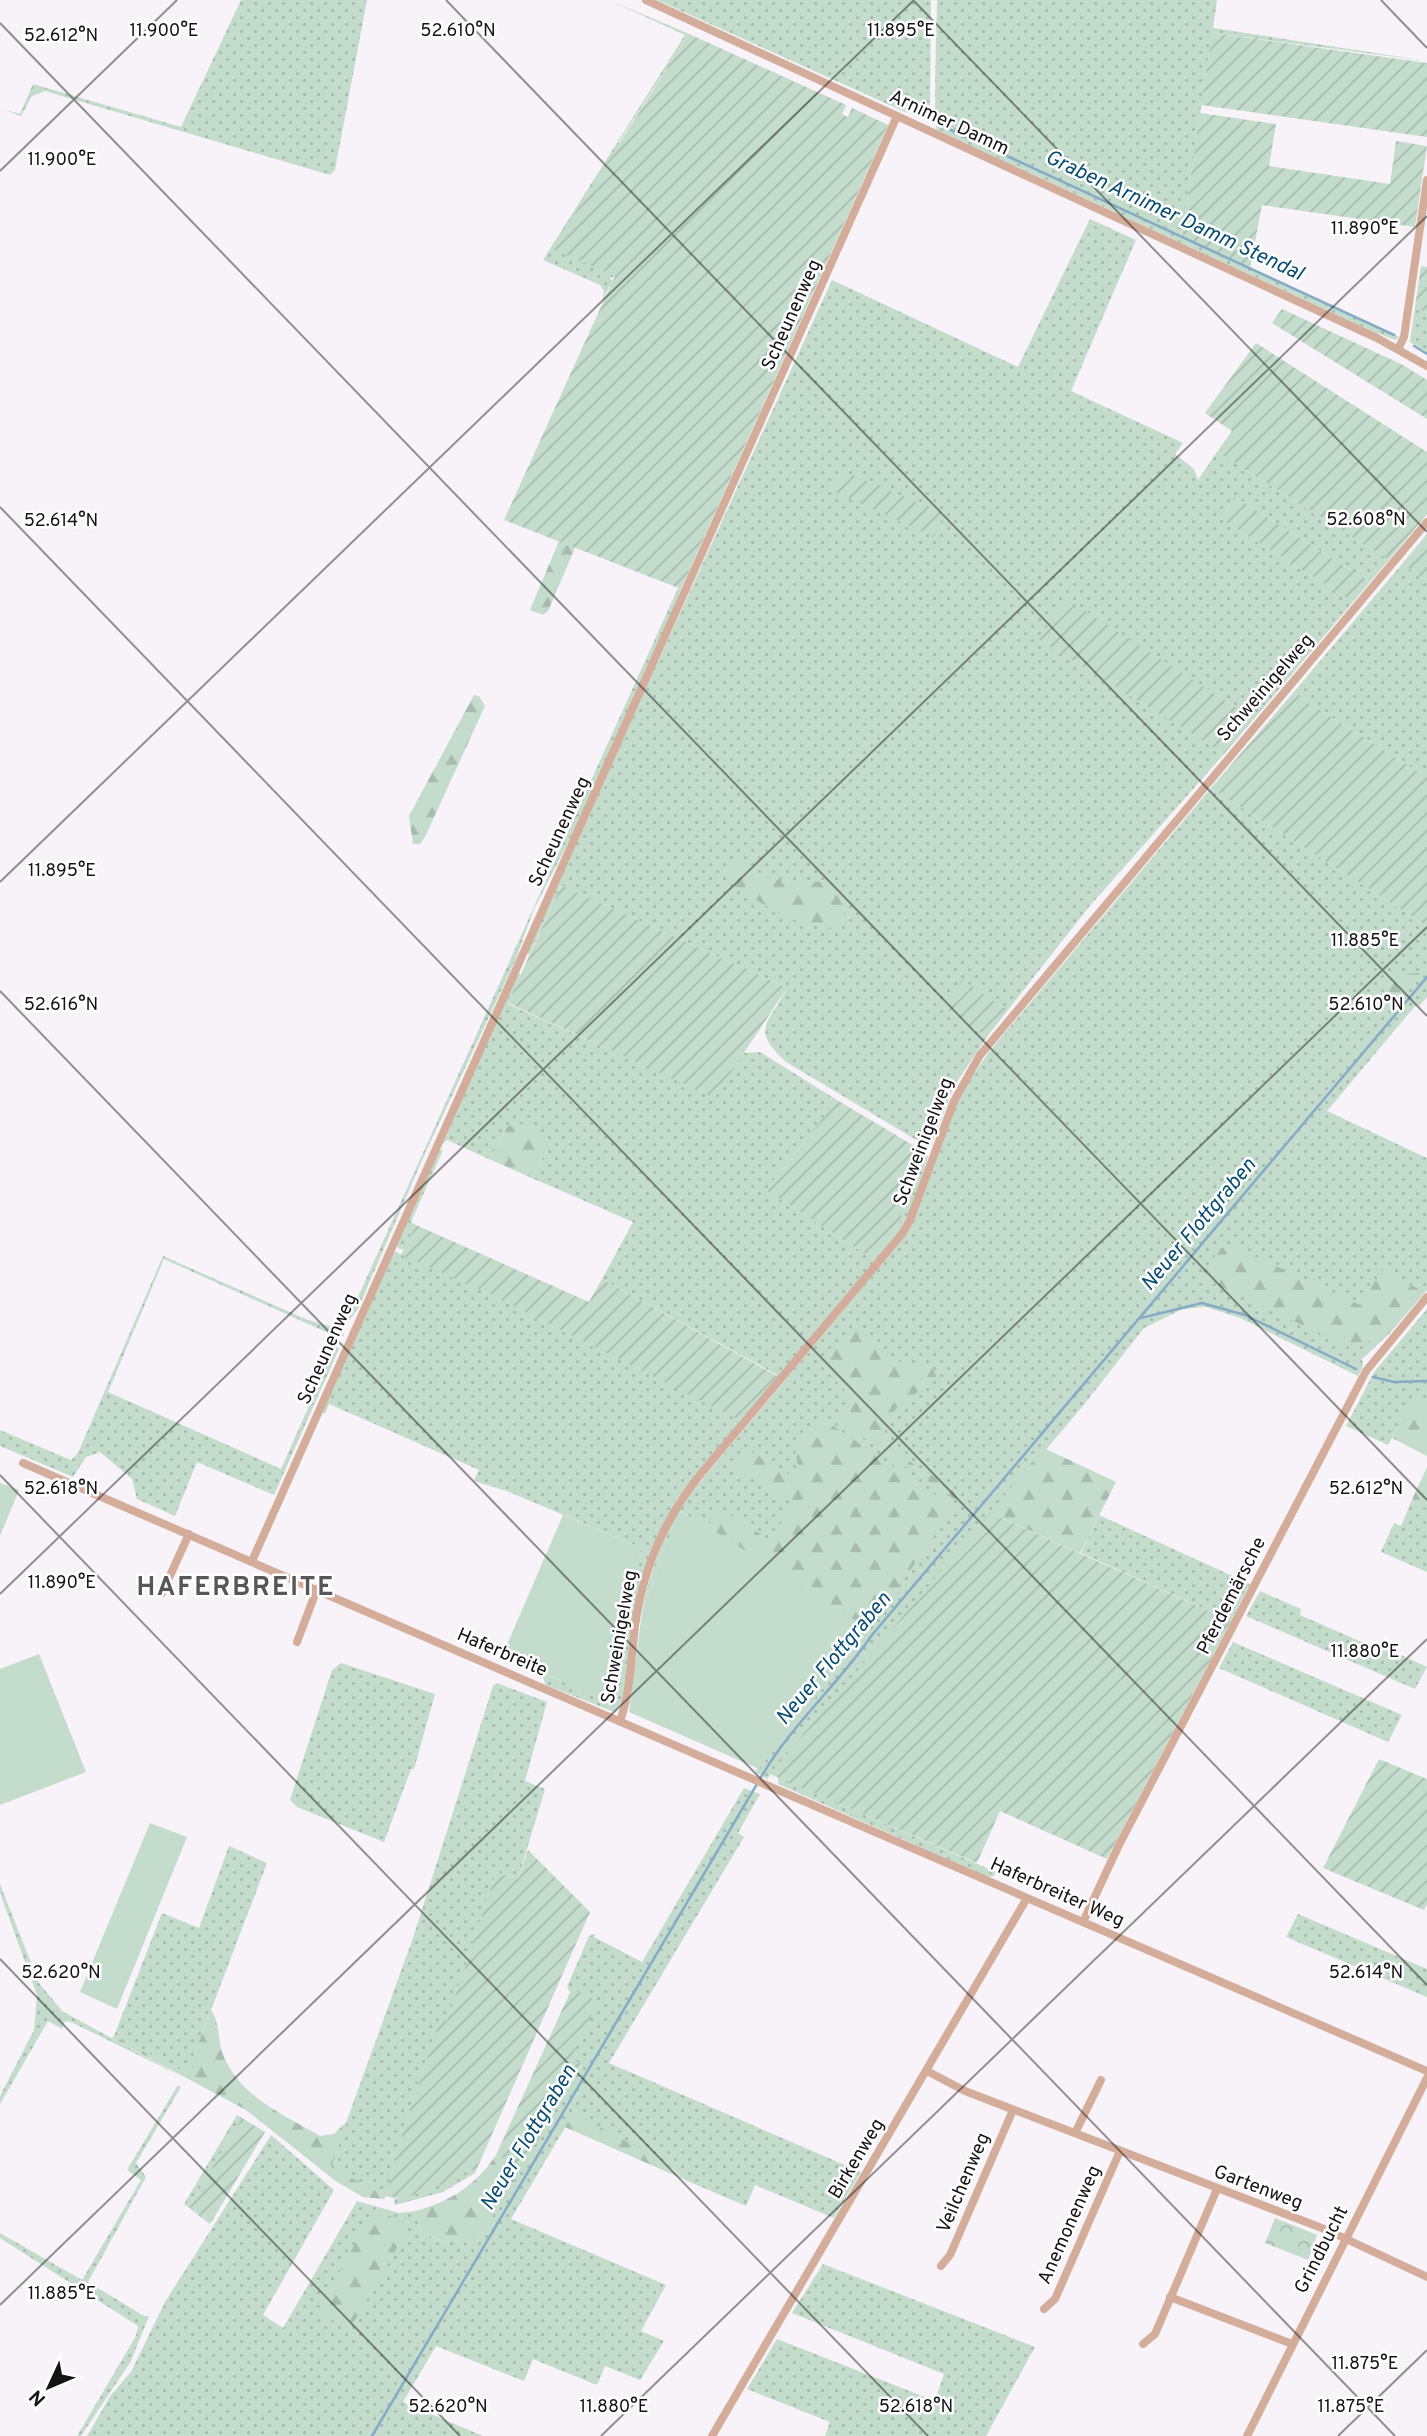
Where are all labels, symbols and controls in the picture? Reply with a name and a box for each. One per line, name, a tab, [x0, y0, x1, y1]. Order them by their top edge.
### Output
text: 11.900°E	[129, 20, 199, 43]
text: 52.610°N	[420, 20, 496, 43]
text: 11.895°E	[867, 20, 935, 43]
text: 52.612°N	[24, 25, 98, 48]
street label: Arnimer Damm	[885, 85, 1013, 161]
water label: Graben Arnimer Damm Stendal	[1041, 144, 1309, 289]
text: 11.900°E	[27, 149, 97, 172]
text: 11.890°E	[1331, 218, 1399, 241]
street label: Scheunenweg	[757, 256, 827, 374]
text: 52.608°N	[1326, 509, 1406, 532]
text: 52.614°N	[24, 510, 98, 533]
street label: Schweinigelweg	[1213, 629, 1319, 747]
street label: Scheunenweg	[524, 773, 596, 891]
text: 11.895°E	[28, 860, 96, 883]
text: 11.885°E	[1331, 930, 1399, 953]
text: 52.616°N	[24, 994, 98, 1017]
text: 52.610°N	[1328, 994, 1404, 1017]
street label: Schweinigelweg	[889, 1074, 959, 1210]
water label: Neuer Flottgraben	[1135, 1152, 1263, 1297]
street label: Scheunenweg	[293, 1290, 363, 1408]
text: 52.618°N	[24, 1478, 98, 1501]
text: 52.612°N	[1329, 1478, 1403, 1501]
street label: Pferdemärsche	[1192, 1533, 1272, 1659]
street label: Schweinigelweg	[596, 1568, 644, 1706]
text: 11.890°E	[28, 1572, 96, 1595]
district label: HAFERBREITE	[136, 1572, 336, 1605]
water label: Neuer Flottgraben	[770, 1586, 898, 1731]
street label: Haferbreite	[453, 1623, 551, 1683]
text: 11.880°E	[1331, 1641, 1399, 1664]
street label: Haferbreiter Weg	[986, 1853, 1128, 1933]
text: 52.620°N	[21, 1962, 101, 1985]
text: 52.614°N	[1329, 1962, 1403, 1985]
water label: Neuer Flottgraben	[475, 2060, 584, 2216]
street label: Birkenweg	[824, 2114, 890, 2204]
street label: Veilchenweg	[932, 2129, 996, 2237]
street label: Gartenweg	[1210, 2160, 1306, 2216]
street label: Anemonenweg	[1033, 2162, 1107, 2288]
street label: Grindbucht	[1290, 2202, 1354, 2298]
text: 11.885°E	[28, 2283, 96, 2306]
north arrow	[14, 2352, 84, 2422]
text: 11.875°E	[1332, 2353, 1398, 2376]
text: N	[25, 2384, 52, 2411]
text: 52.620°N	[408, 2396, 488, 2419]
text: 11.880°E	[580, 2396, 648, 2419]
text: 52.618°N	[879, 2396, 953, 2419]
text: 11.875°E	[1318, 2396, 1384, 2419]

